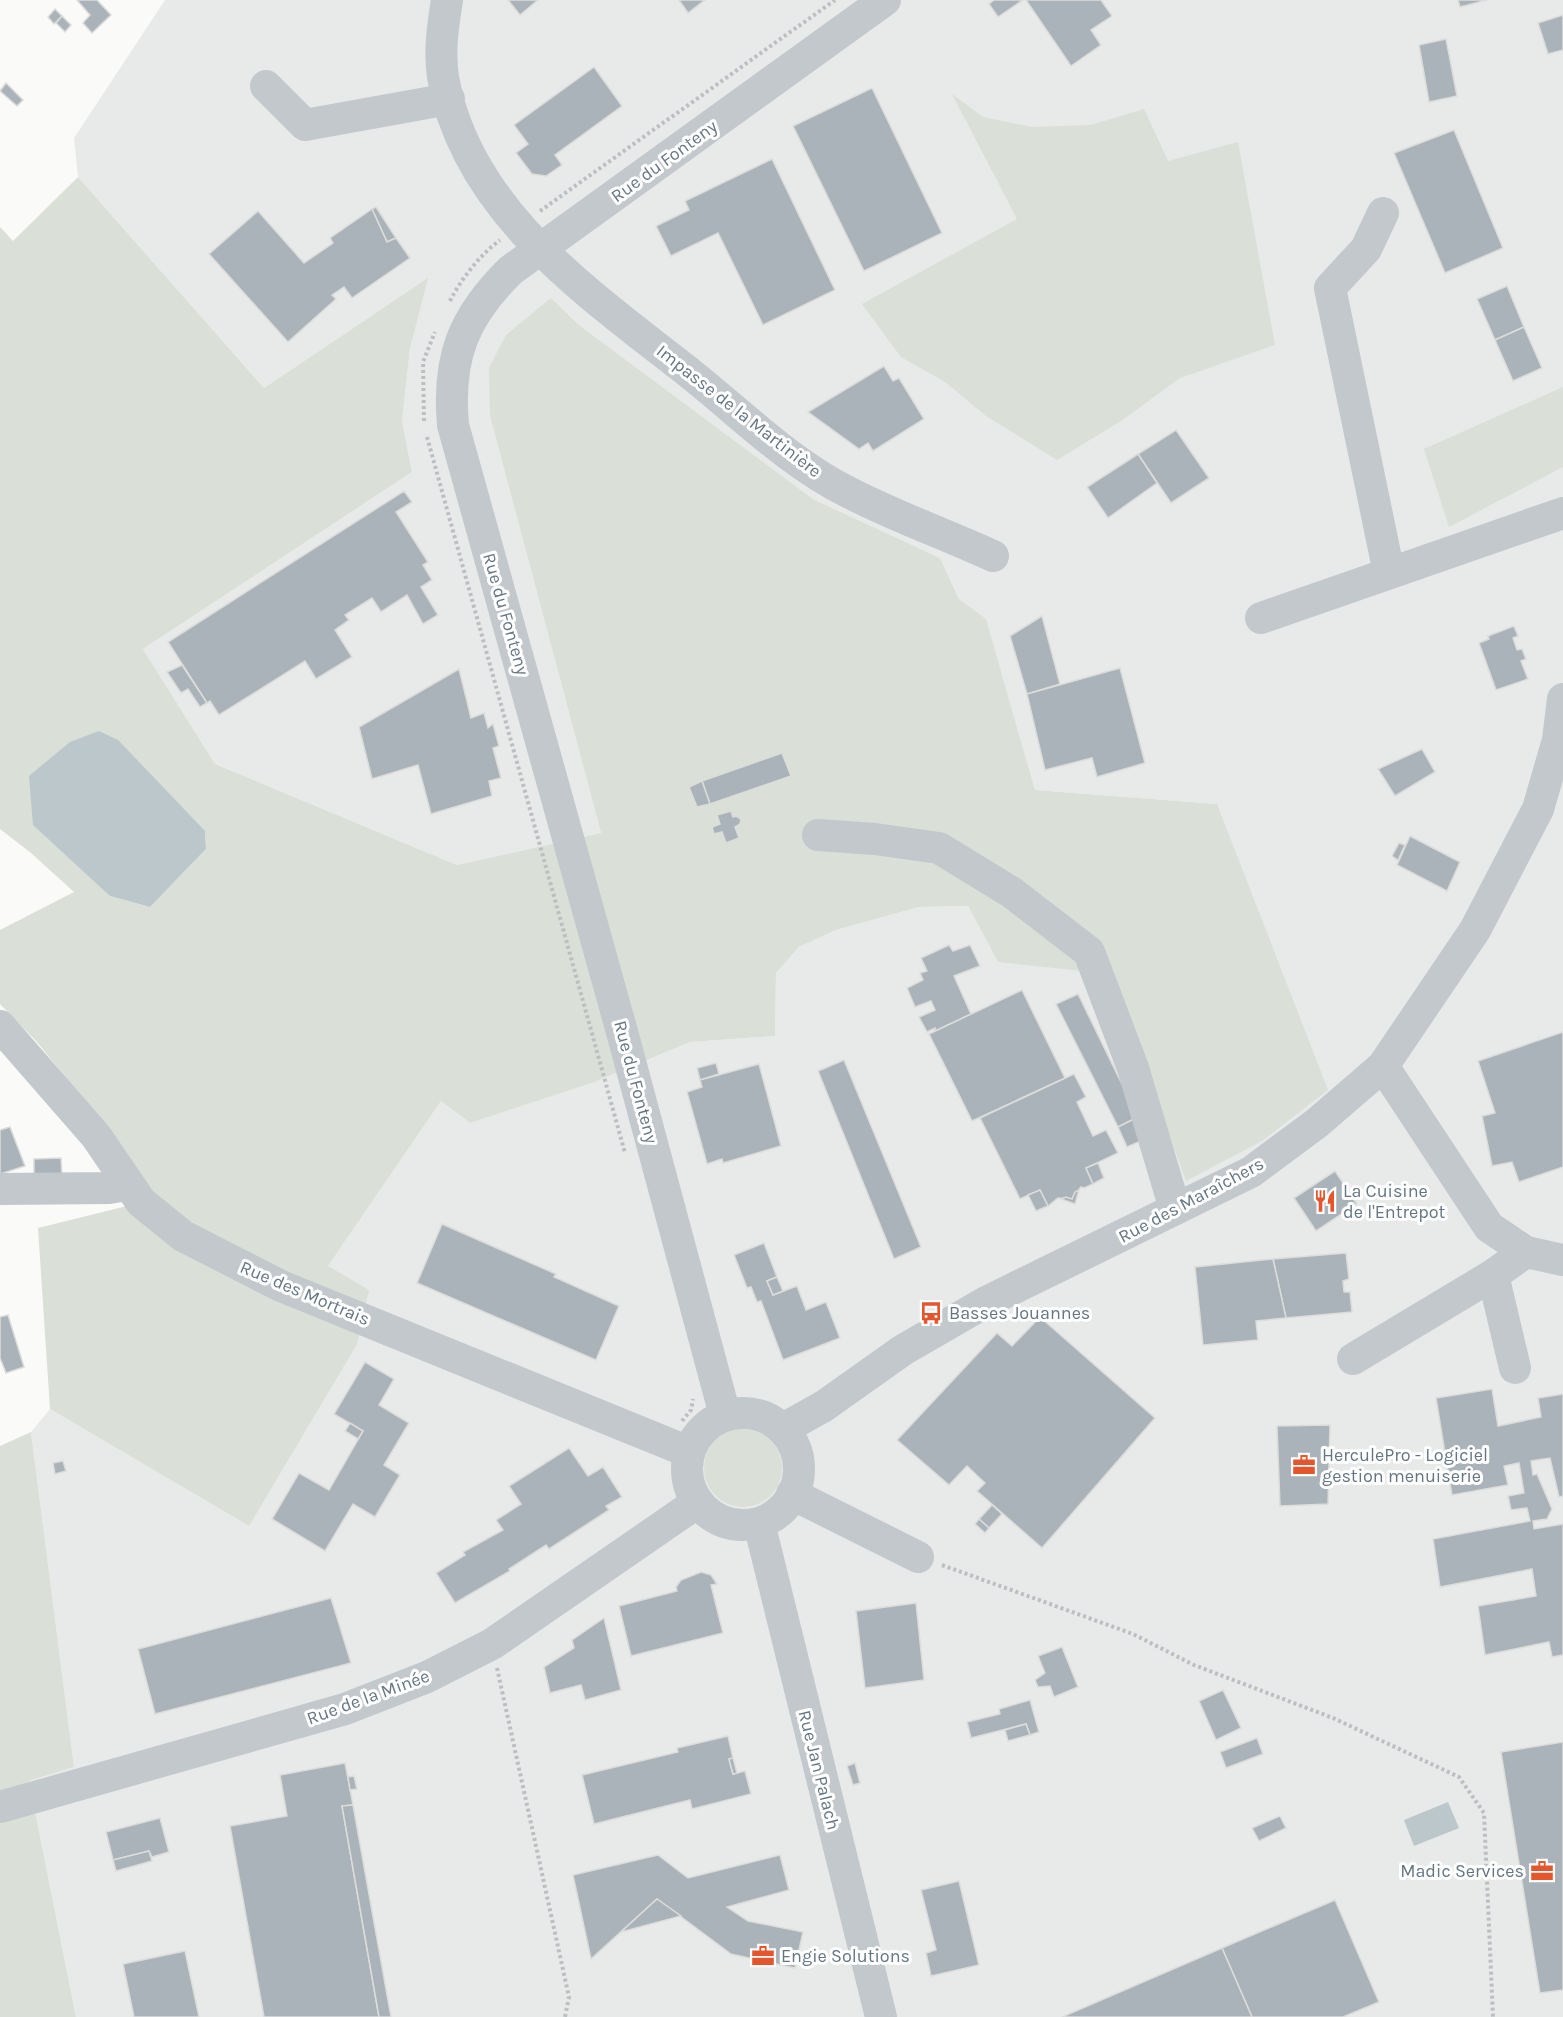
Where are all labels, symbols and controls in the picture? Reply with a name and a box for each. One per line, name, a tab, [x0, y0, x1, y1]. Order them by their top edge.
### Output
street label: Rue du Fonteny	[606, 115, 722, 207]
street label: Impasse de la Martinière	[652, 340, 826, 482]
street label: Rue du Fonteny	[478, 550, 534, 678]
street label: Rue du Fonteny	[609, 1018, 663, 1146]
street label: Rue des Maraîchers	[1115, 1152, 1267, 1248]
place label: La Cuisine de l'Entrepot	[1343, 1180, 1446, 1223]
restaurant icon: La Cuisine de l'Entrepot	[1312, 1188, 1338, 1214]
street label: Rue des Mortrais	[237, 1256, 373, 1330]
bus stop icon: Basses Jouannes	[918, 1300, 944, 1326]
place label: Basses Jouannes	[949, 1302, 1090, 1324]
place label: HerculePro - Logiciel gestion menuiserie	[1322, 1444, 1488, 1487]
office icon: HerculePro - Logiciel gestion menuiserie	[1291, 1452, 1317, 1478]
street label: Rue de la Minée	[304, 1665, 432, 1729]
street label: Rue Jan Palach	[793, 1708, 845, 1832]
office icon: Madic Services	[1529, 1858, 1555, 1884]
place label: Madic Services	[1400, 1860, 1524, 1882]
office icon: Engie Solutions	[750, 1943, 776, 1969]
place label: Engie Solutions	[781, 1945, 910, 1967]

